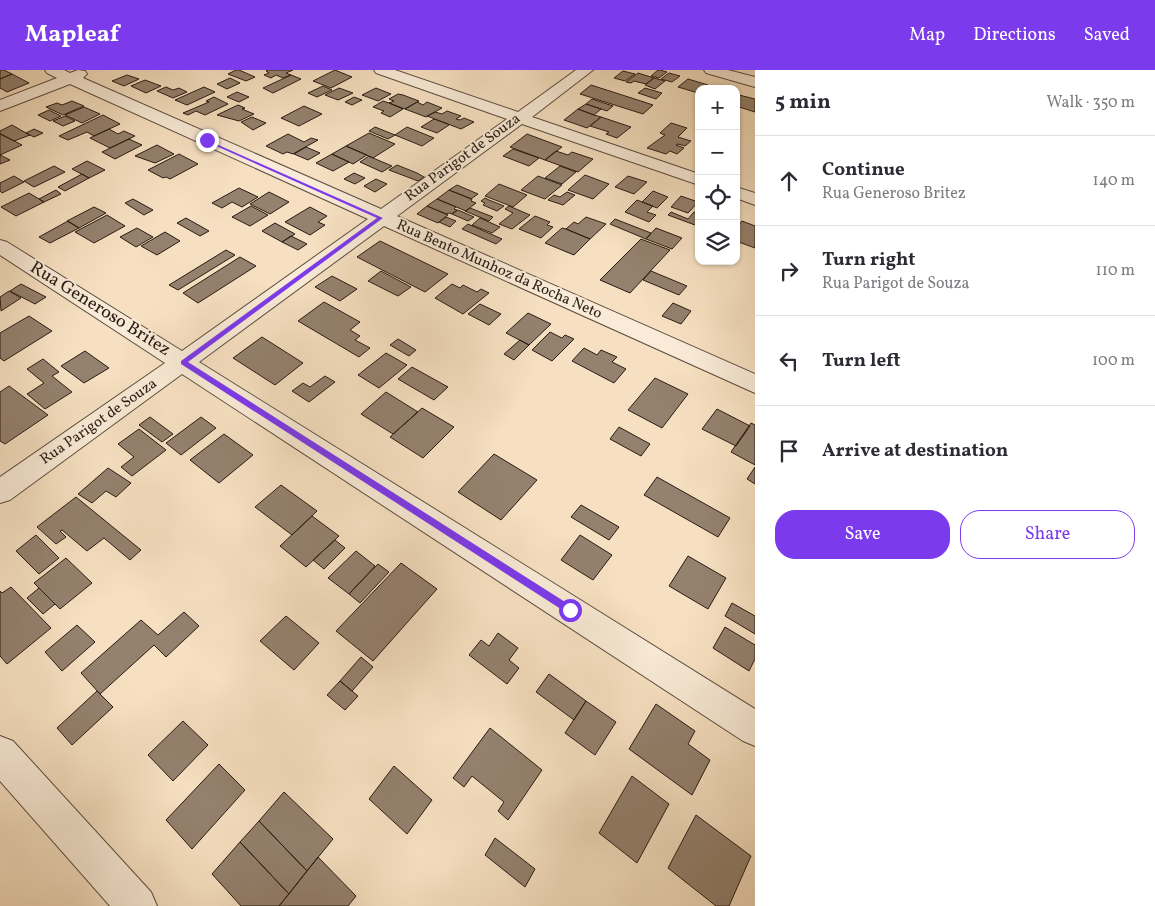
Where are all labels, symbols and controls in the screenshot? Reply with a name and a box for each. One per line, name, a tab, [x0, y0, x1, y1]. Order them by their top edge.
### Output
text: Mapleaf	[25, 18, 119, 52]
text: Map	[909, 23, 945, 48]
text: Directions	[973, 23, 1056, 48]
text: Saved	[1084, 23, 1130, 48]
map controls	[695, 85, 740, 265]
button: +	[695, 85, 740, 130]
text: 5 min	[775, 88, 831, 117]
text: Walk · 350 m	[1047, 92, 1135, 114]
street label: Rua Parigot de Souza	[401, 109, 525, 207]
route end	[196, 129, 219, 152]
button: −	[695, 130, 740, 175]
text: Continue	[822, 157, 905, 183]
icon: ahead	[775, 167, 803, 195]
text: 140 m	[1093, 170, 1135, 192]
button: locate	[695, 175, 740, 220]
text: Rua Generoso Britez	[822, 183, 966, 205]
street label: Rua Bento Munhoz da Rocha Neto	[393, 215, 605, 325]
button: layers	[695, 220, 740, 265]
text: Turn right	[822, 247, 915, 273]
street label: Rua Generoso Britez	[25, 256, 175, 362]
icon: right	[775, 257, 803, 285]
text: 110 m	[1096, 260, 1135, 282]
text: Rua Parigot de Souza	[822, 273, 970, 295]
icon: left	[775, 347, 803, 375]
text: Turn left	[822, 348, 901, 374]
text: 100 m	[1092, 350, 1135, 372]
street label: Rua Parigot de Souza	[36, 374, 162, 470]
icon: arrive	[775, 437, 803, 465]
text: Arrive at destination	[822, 438, 1008, 464]
button: Save	[775, 510, 950, 559]
button: Share	[960, 510, 1135, 559]
route start	[559, 599, 582, 622]

